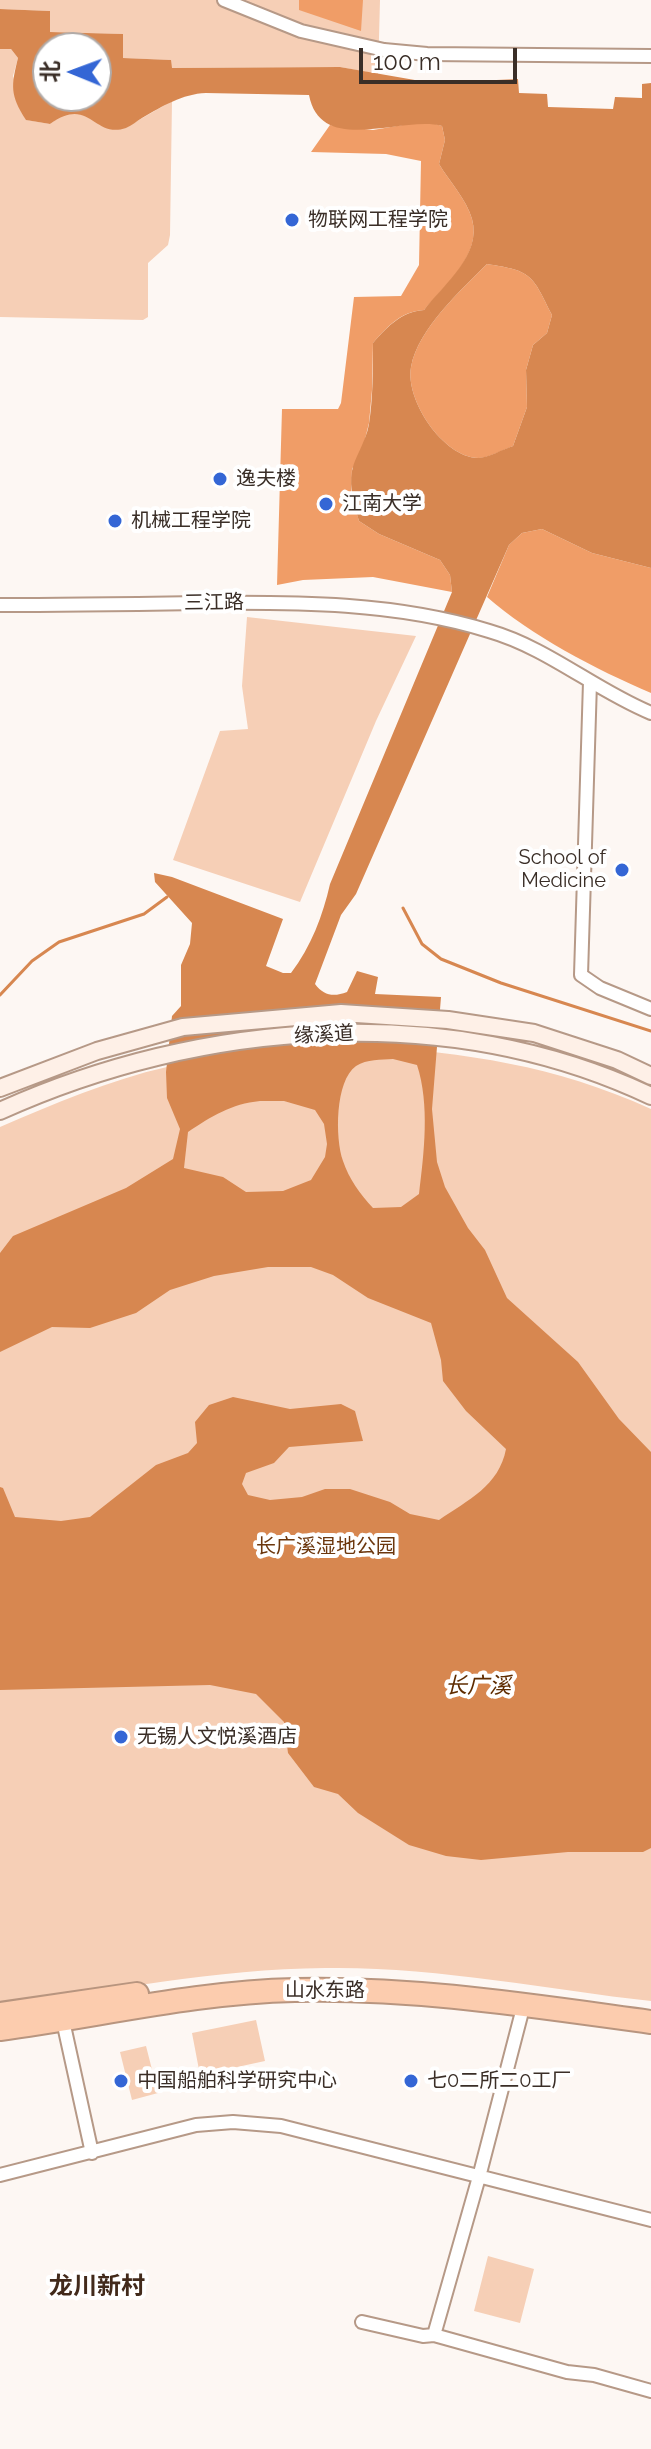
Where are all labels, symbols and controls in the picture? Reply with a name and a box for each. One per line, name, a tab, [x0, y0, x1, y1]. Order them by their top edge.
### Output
north arrow	[32, 32, 112, 112]
scale bar	[363, 32, 521, 82]
text: 100 m	[373, 47, 441, 76]
text: 北	[37, 60, 63, 83]
place label: 物联网工程学院	[308, 208, 448, 232]
marker: 物联网工程学院	[283, 211, 301, 229]
place label: 逸夫楼	[236, 467, 296, 491]
marker: 逸夫楼	[211, 470, 229, 488]
place label: 江南大学	[342, 492, 422, 516]
marker: 江南大学	[317, 495, 335, 513]
place label: 机械工程学院	[131, 509, 251, 533]
marker: 机械工程学院	[106, 512, 124, 530]
street label: 三江路	[184, 590, 244, 616]
place label: School of Medicine	[519, 846, 606, 893]
marker: School of Medicine	[613, 861, 631, 879]
street label: 缘溪道	[293, 1021, 355, 1049]
park label: 长广溪湿地公园	[256, 1535, 396, 1559]
water label: 长广溪	[445, 1673, 511, 1699]
place label: 无锡人文悦溪酒店	[137, 1725, 297, 1749]
marker: 无锡人文悦溪酒店	[112, 1728, 130, 1746]
street label: 山水东路	[285, 1979, 365, 2003]
place label: 中国船舶科学研究中心	[137, 2069, 337, 2093]
place label: 七0二所二0工厂	[427, 2069, 571, 2093]
marker: 中国船舶科学研究中心	[112, 2072, 130, 2090]
marker: 七0二所二0工厂	[402, 2072, 420, 2090]
district label: 龙川新村	[49, 2273, 145, 2301]

